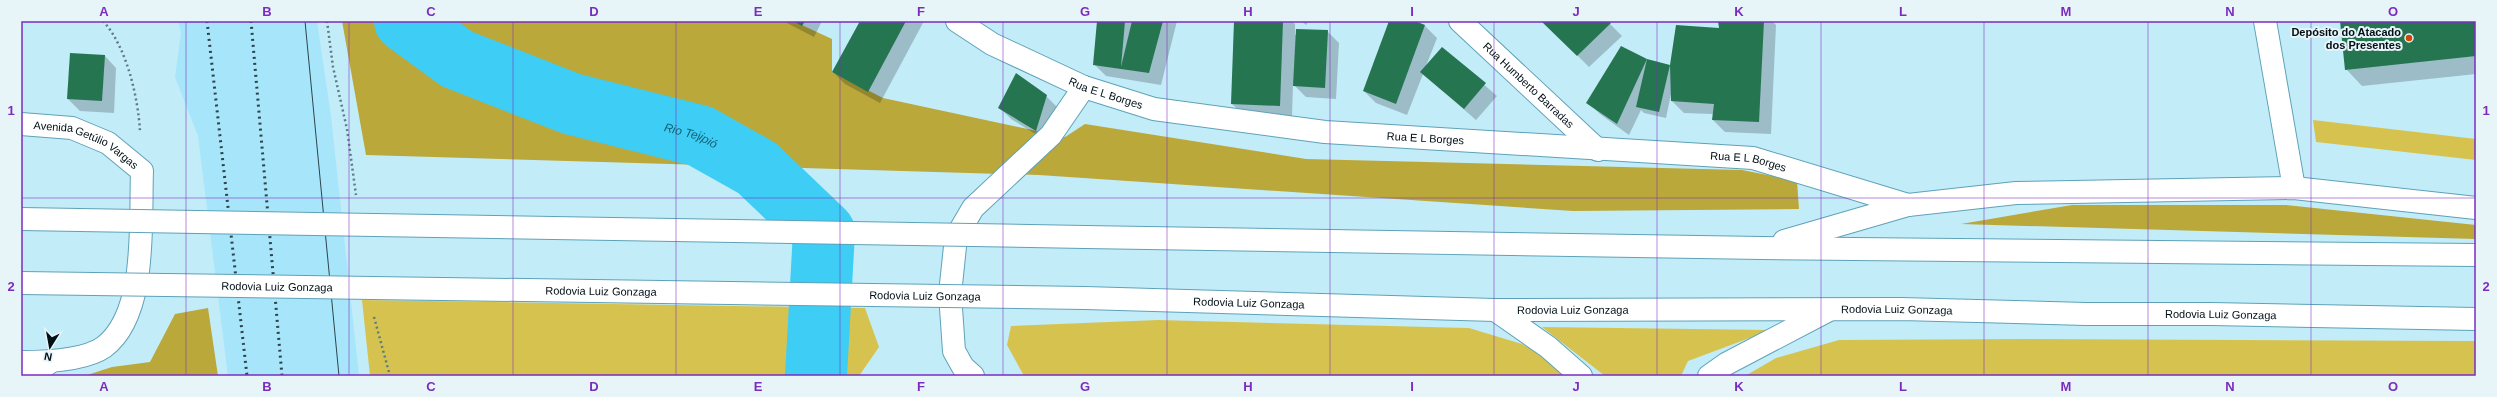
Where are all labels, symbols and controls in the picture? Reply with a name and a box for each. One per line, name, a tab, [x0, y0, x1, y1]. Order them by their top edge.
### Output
text: A	[99, 4, 109, 19]
text: B	[262, 4, 272, 19]
text: C	[426, 4, 436, 19]
text: D	[589, 4, 599, 19]
text: E	[754, 4, 763, 19]
text: F	[917, 4, 925, 19]
text: G	[1080, 4, 1090, 19]
text: H	[1243, 4, 1253, 19]
text: I	[1410, 4, 1414, 19]
text: J	[1572, 4, 1580, 19]
text: K	[1734, 4, 1744, 19]
text: L	[1899, 4, 1907, 19]
text: M	[2061, 4, 2071, 19]
text: N	[2225, 4, 2235, 19]
text: O	[2388, 4, 2398, 19]
place label: Depósito do Atacado dos Presentes	[2291, 26, 2401, 51]
marker: Depósito do Atacado dos Presentes	[2404, 33, 2414, 43]
street label: Rua Humberto Barradas	[1481, 40, 1577, 131]
street label: Rua E L Borges	[1067, 75, 1145, 111]
text: 1	[7, 103, 15, 118]
text: 1	[2482, 103, 2490, 118]
street label: Avenida Getúlio Vargas	[33, 119, 141, 172]
water label: Rio Tejipió	[663, 120, 720, 152]
street label: Rua E L Borges	[1387, 130, 1465, 146]
street label: Rua E L Borges	[1710, 149, 1788, 174]
text: 2	[7, 279, 15, 294]
text: 2	[2482, 279, 2490, 294]
street label: Rodovia Luiz Gonzaga	[221, 280, 334, 293]
street label: Rodovia Luiz Gonzaga	[545, 284, 658, 298]
street label: Rodovia Luiz Gonzaga	[869, 289, 982, 303]
street label: Rodovia Luiz Gonzaga	[1193, 295, 1306, 310]
street label: Rodovia Luiz Gonzaga	[1841, 303, 1954, 316]
street label: Rodovia Luiz Gonzaga	[1517, 304, 1629, 316]
street label: Rodovia Luiz Gonzaga	[2165, 308, 2277, 321]
north arrow	[30, 327, 70, 367]
text: N	[43, 350, 53, 363]
text: A	[99, 379, 109, 394]
text: B	[262, 379, 272, 394]
text: C	[426, 379, 436, 394]
text: D	[589, 379, 599, 394]
text: E	[754, 379, 763, 394]
text: F	[917, 379, 925, 394]
text: G	[1080, 379, 1090, 394]
text: H	[1243, 379, 1253, 394]
text: I	[1410, 379, 1414, 394]
text: J	[1572, 379, 1580, 394]
text: K	[1734, 379, 1744, 394]
text: L	[1899, 379, 1907, 394]
text: M	[2061, 379, 2071, 394]
text: N	[2225, 379, 2235, 394]
text: O	[2388, 379, 2398, 394]

